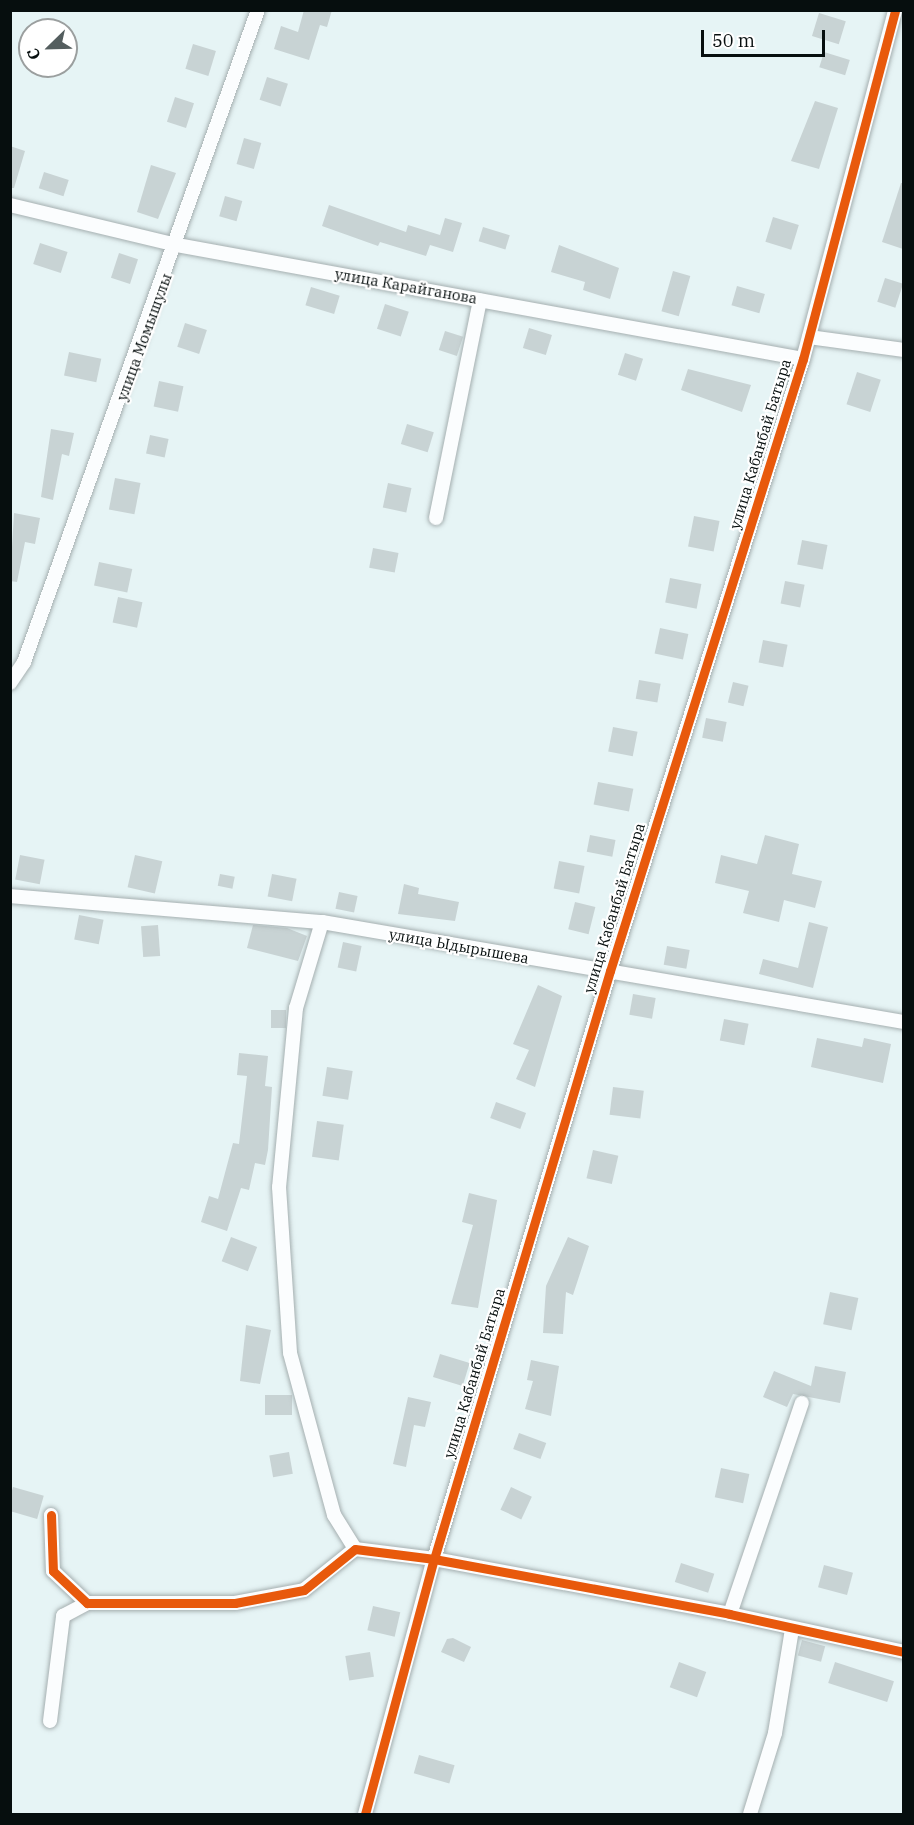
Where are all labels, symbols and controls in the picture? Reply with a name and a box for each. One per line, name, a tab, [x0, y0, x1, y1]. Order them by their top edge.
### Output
north arrow	[18, 18, 78, 78]
scale bar	[704, 18, 828, 56]
text: 50 m	[712, 29, 755, 52]
text: С	[22, 45, 45, 63]
street label: улица Карайганова	[333, 265, 479, 307]
street label: улица Момышулы	[113, 271, 175, 403]
street label: улица Кабанбай Батыра	[725, 357, 795, 531]
street label: улица Кабанбай Батыра	[579, 821, 649, 995]
street label: улица Ыдырышева	[388, 925, 530, 967]
street label: улица Кабанбай Батыра	[439, 1286, 509, 1460]

